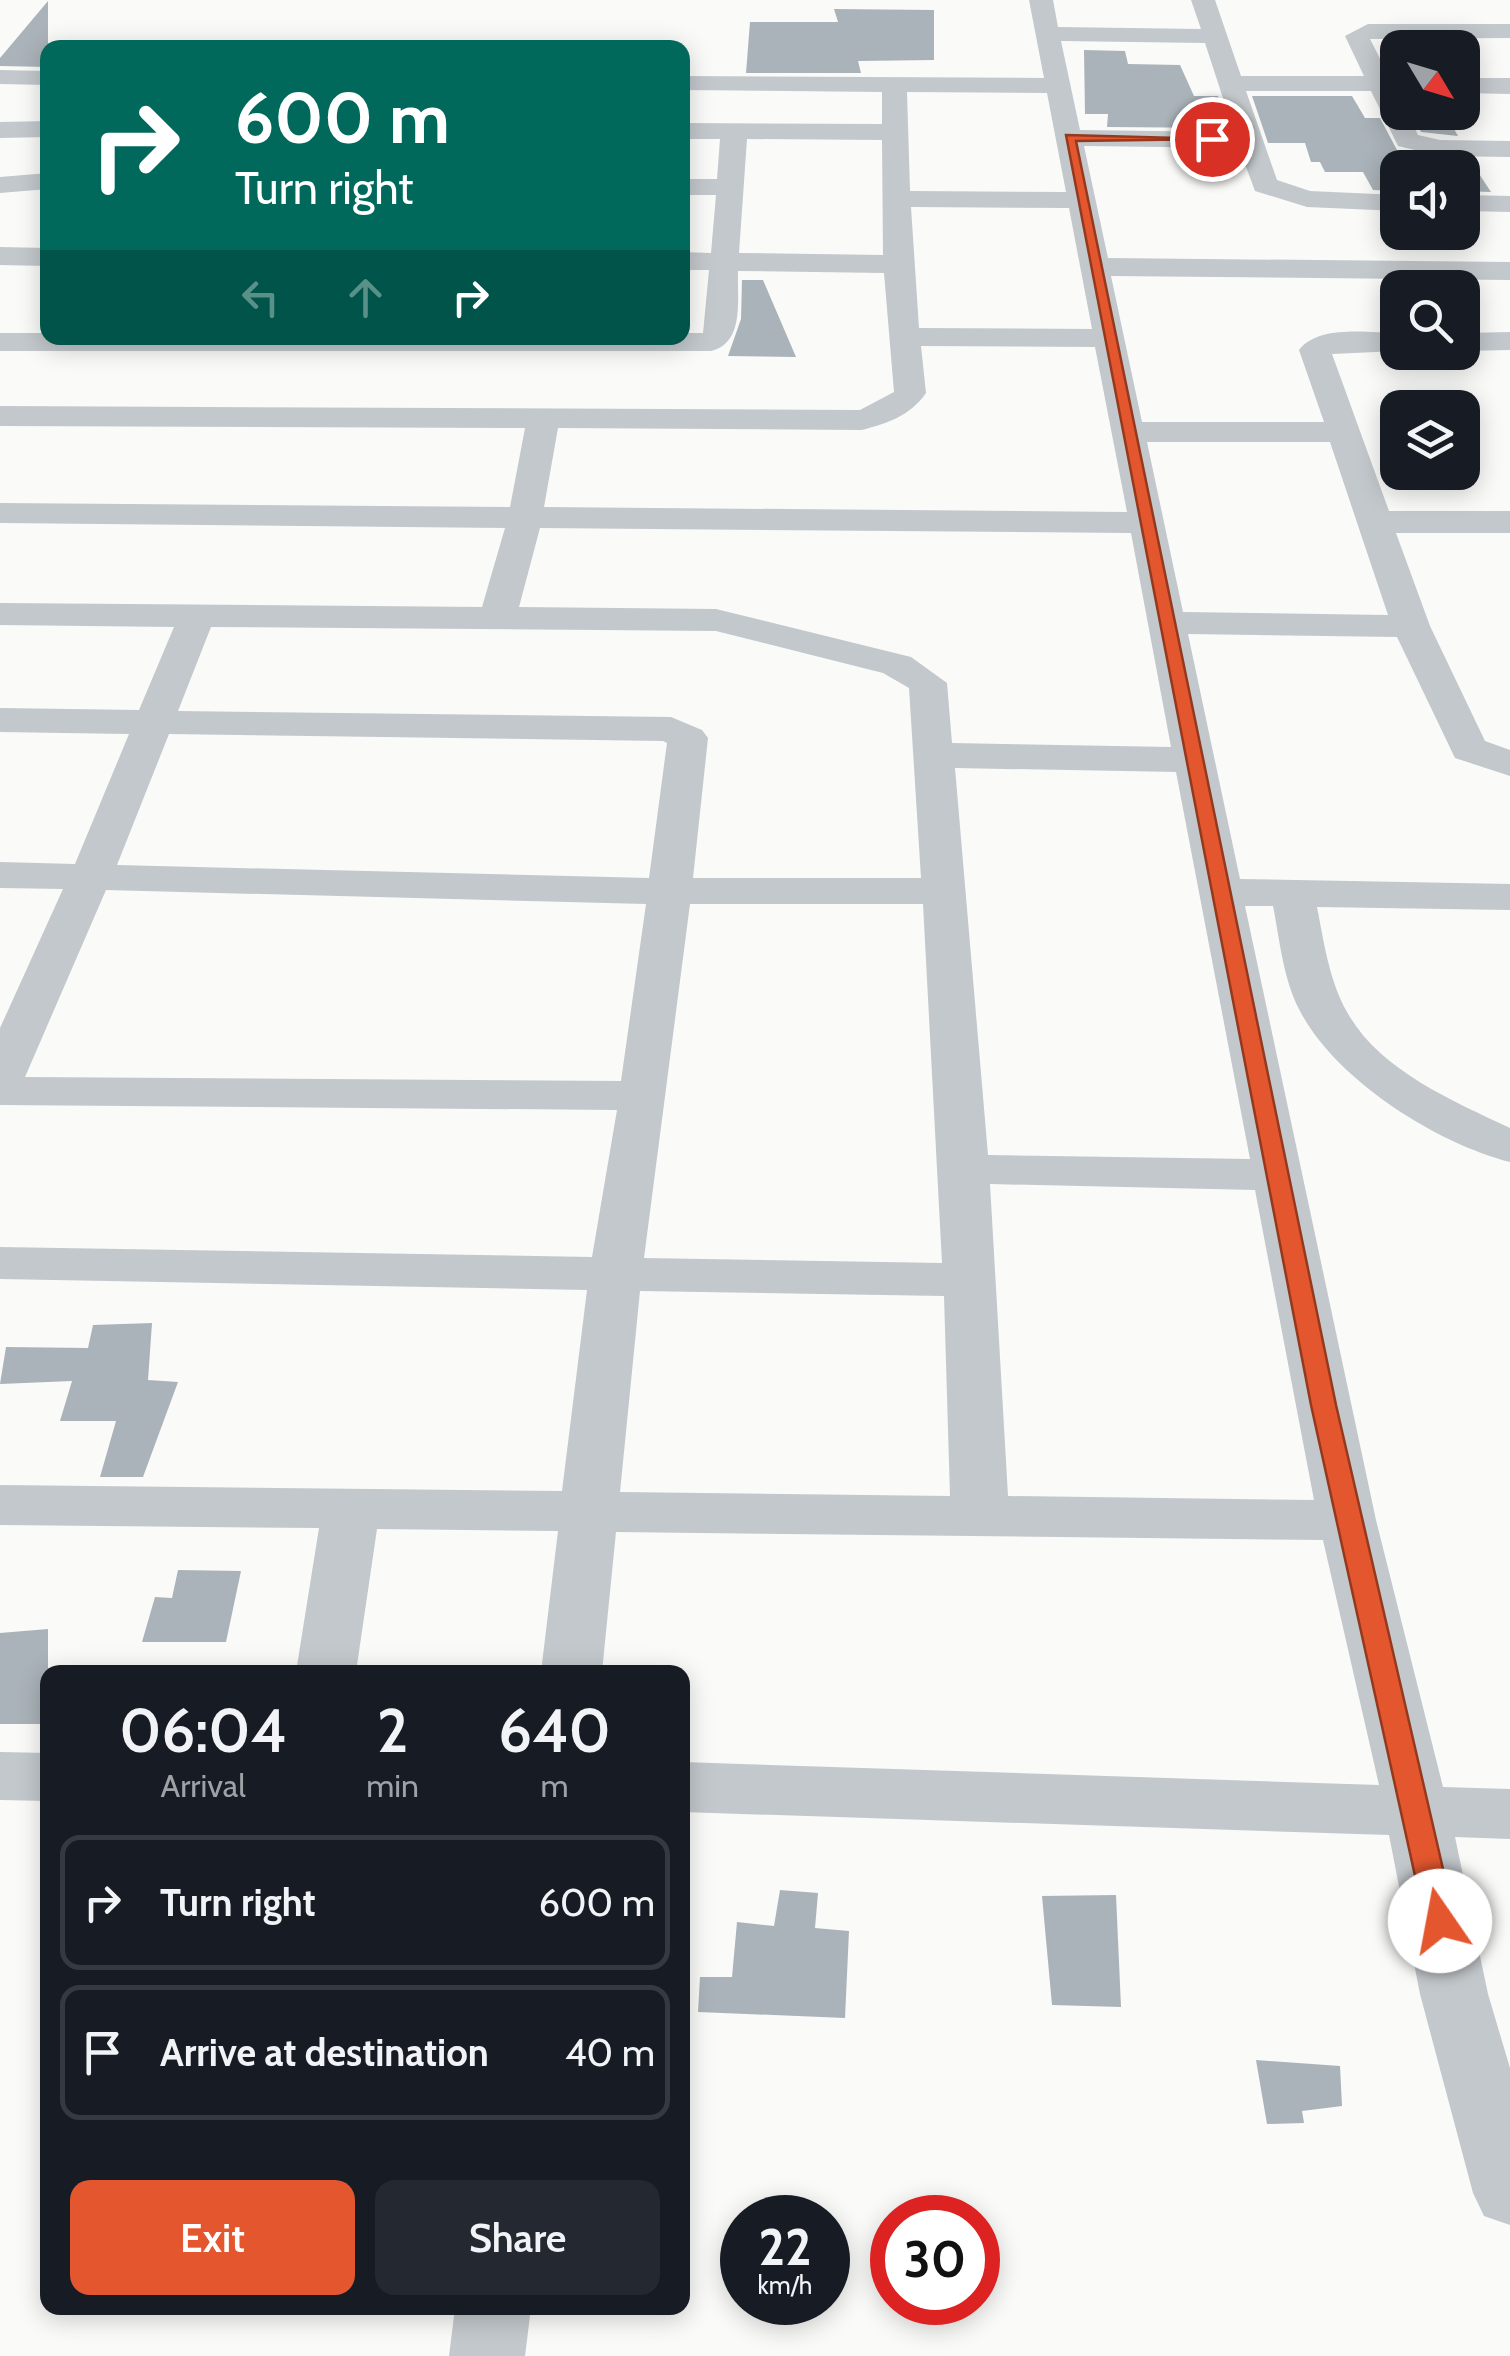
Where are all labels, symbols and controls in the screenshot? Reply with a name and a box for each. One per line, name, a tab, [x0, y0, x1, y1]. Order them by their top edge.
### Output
north arrow	[1380, 30, 1480, 130]
map controls	[1380, 30, 1480, 490]
text: 600 m	[235, 75, 450, 161]
icon: right	[70, 80, 200, 210]
pin	[1170, 97, 1255, 182]
icon: arrive	[1185, 112, 1240, 167]
button: sound	[1380, 150, 1480, 250]
text: Turn right	[235, 161, 414, 215]
icon: left	[233, 270, 288, 325]
icon: ahead	[338, 270, 393, 325]
icon: right	[443, 270, 498, 325]
button: search	[1380, 270, 1480, 370]
button: layers	[1380, 390, 1480, 490]
text: 06:04	[119, 1694, 287, 1767]
text: 2	[377, 1694, 408, 1767]
text: 640	[498, 1694, 611, 1767]
text: Arrival	[161, 1766, 246, 1805]
text: min	[366, 1766, 419, 1805]
text: m	[540, 1766, 569, 1805]
position arrow	[1388, 1869, 1492, 1973]
icon: right	[75, 1875, 130, 1930]
text: Turn right	[160, 1879, 316, 1926]
text: 600 m	[538, 1879, 655, 1926]
icon: arrive	[75, 2025, 130, 2080]
text: Arrive at destination	[160, 2029, 489, 2076]
text: 40 m	[565, 2029, 655, 2076]
button: Exit	[70, 2180, 355, 2295]
button: Share	[375, 2180, 660, 2295]
speed limit sign: 30	[870, 2195, 1000, 2325]
text: 22	[759, 2217, 811, 2278]
text: km/h	[758, 2270, 812, 2300]

